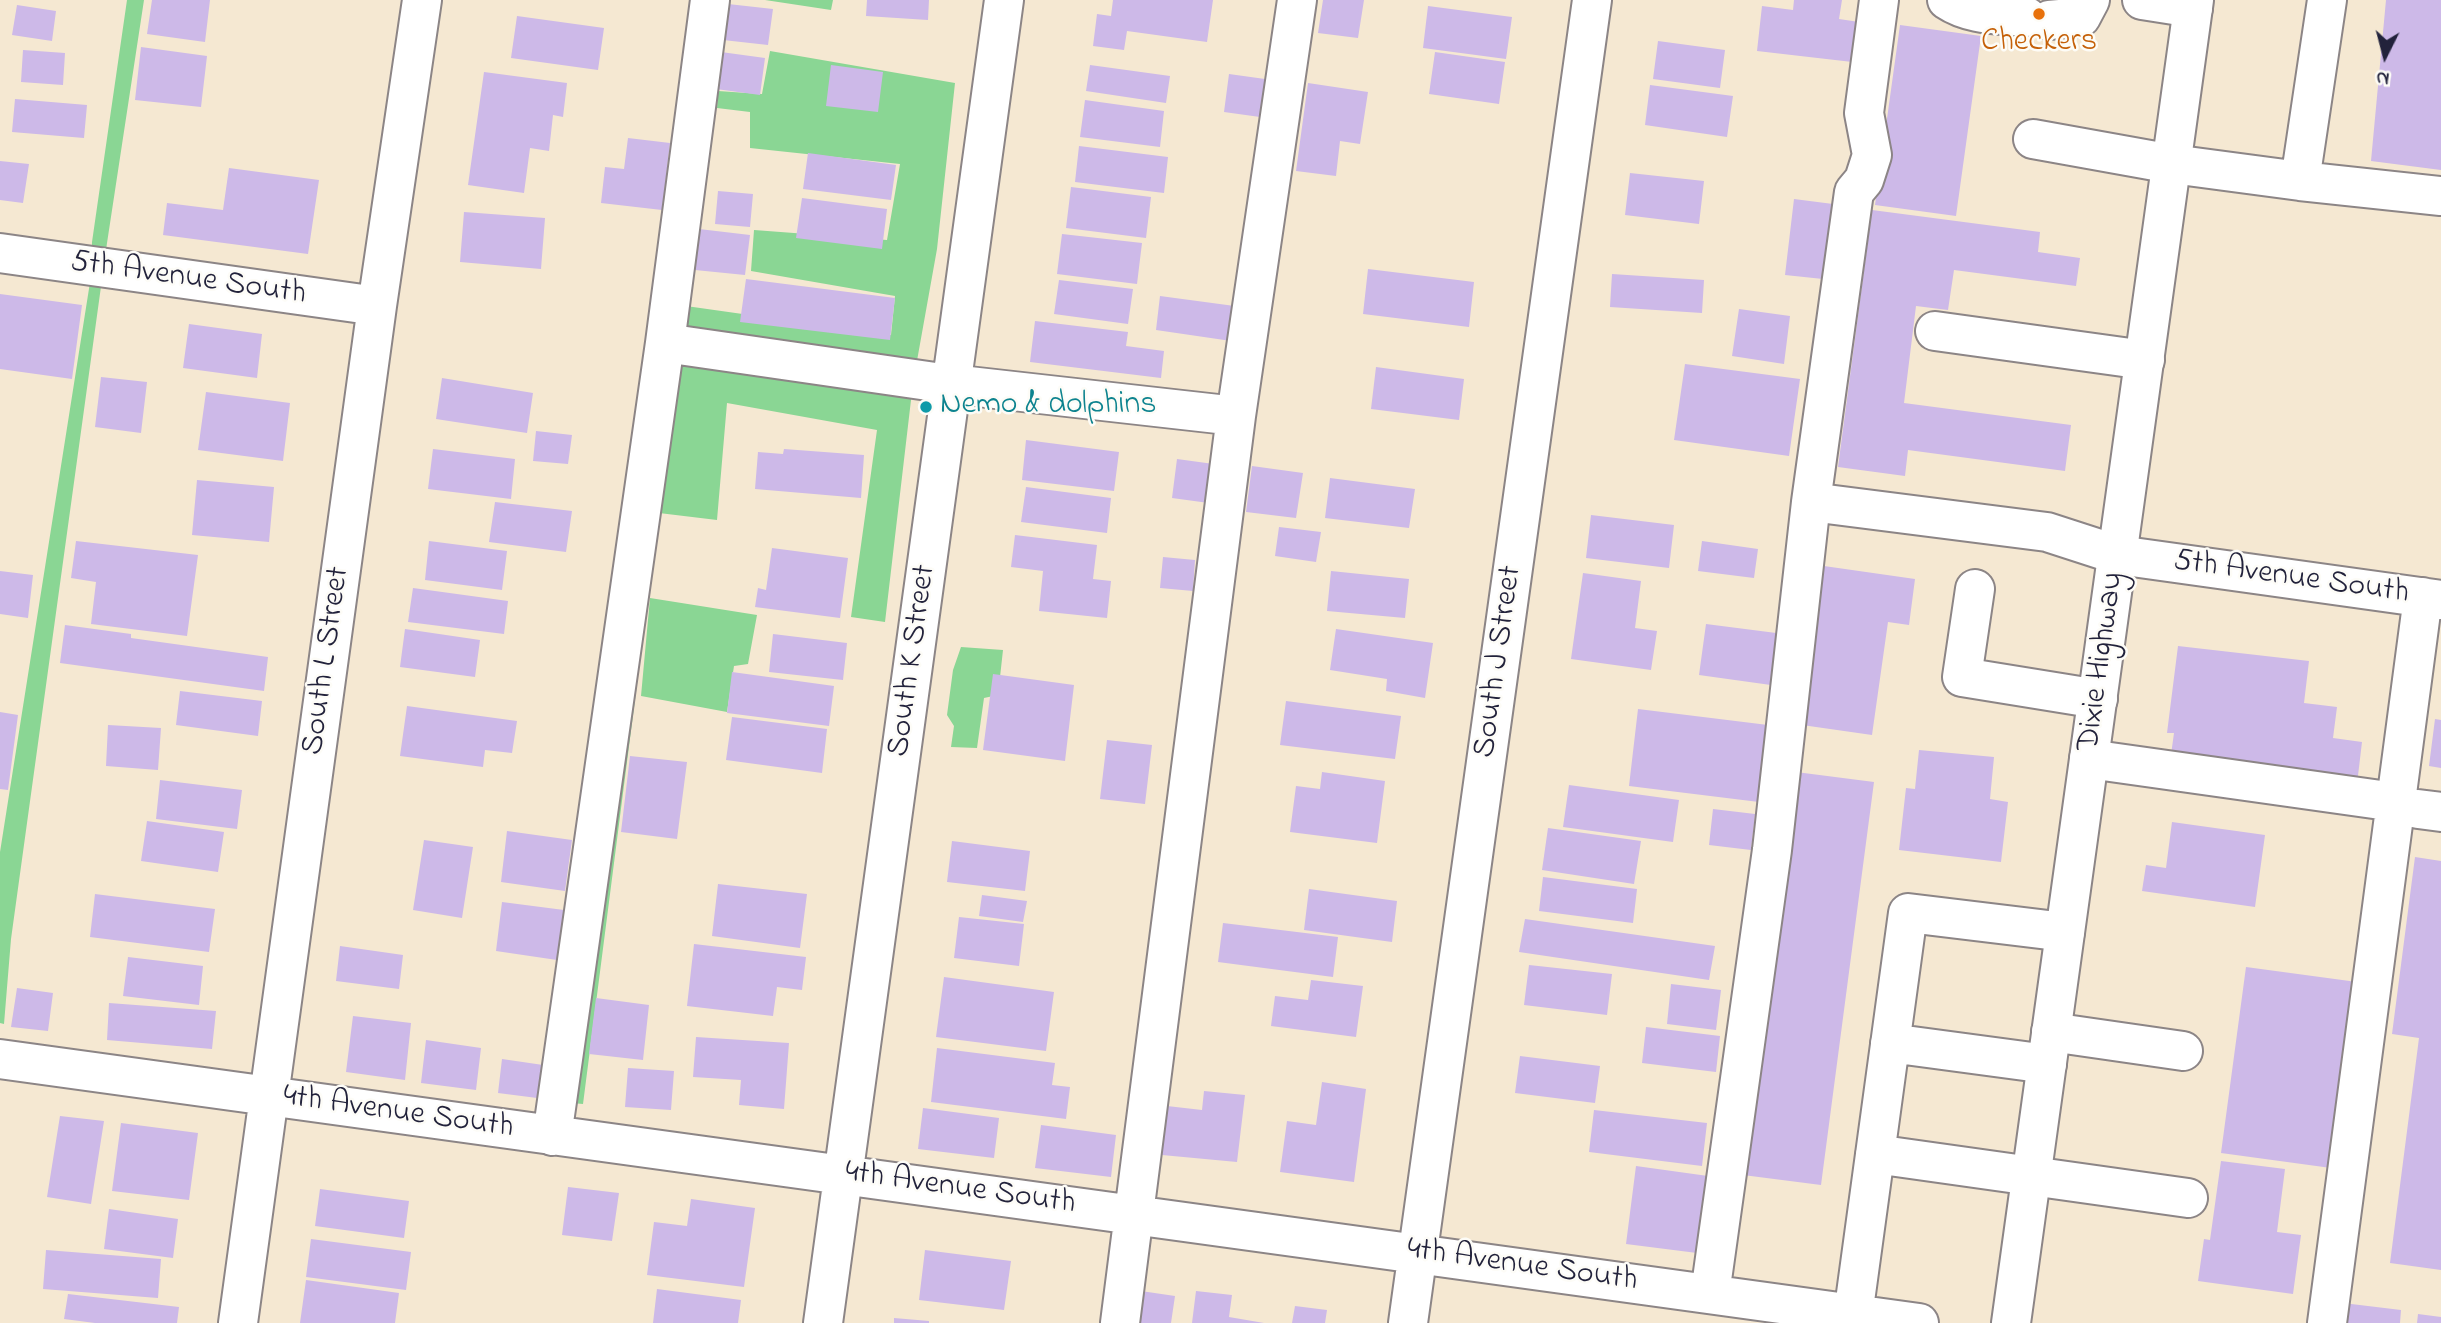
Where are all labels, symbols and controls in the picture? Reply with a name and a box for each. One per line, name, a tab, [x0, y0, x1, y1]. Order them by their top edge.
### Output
marker: Checkers	[2031, 6, 2047, 22]
north arrow	[2350, 21, 2420, 91]
place label: Checkers	[1981, 25, 2097, 63]
text: N	[2375, 63, 2391, 91]
street label: 5th Avenue South	[68, 244, 308, 316]
place label: Nemo & dolphins	[940, 388, 1157, 426]
marker: Nemo & dolphins	[918, 399, 934, 415]
street label: 5th Avenue South	[2171, 543, 2411, 615]
street label: South K Street	[882, 563, 946, 759]
street label: South J Street	[1468, 563, 1532, 761]
street label: South L Street	[296, 564, 360, 758]
street label: Dixie Highway	[2071, 570, 2135, 754]
street label: 4th Avenue South	[280, 1079, 516, 1149]
street label: 4th Avenue South	[842, 1155, 1078, 1225]
street label: 4th Avenue South	[1404, 1232, 1640, 1302]

